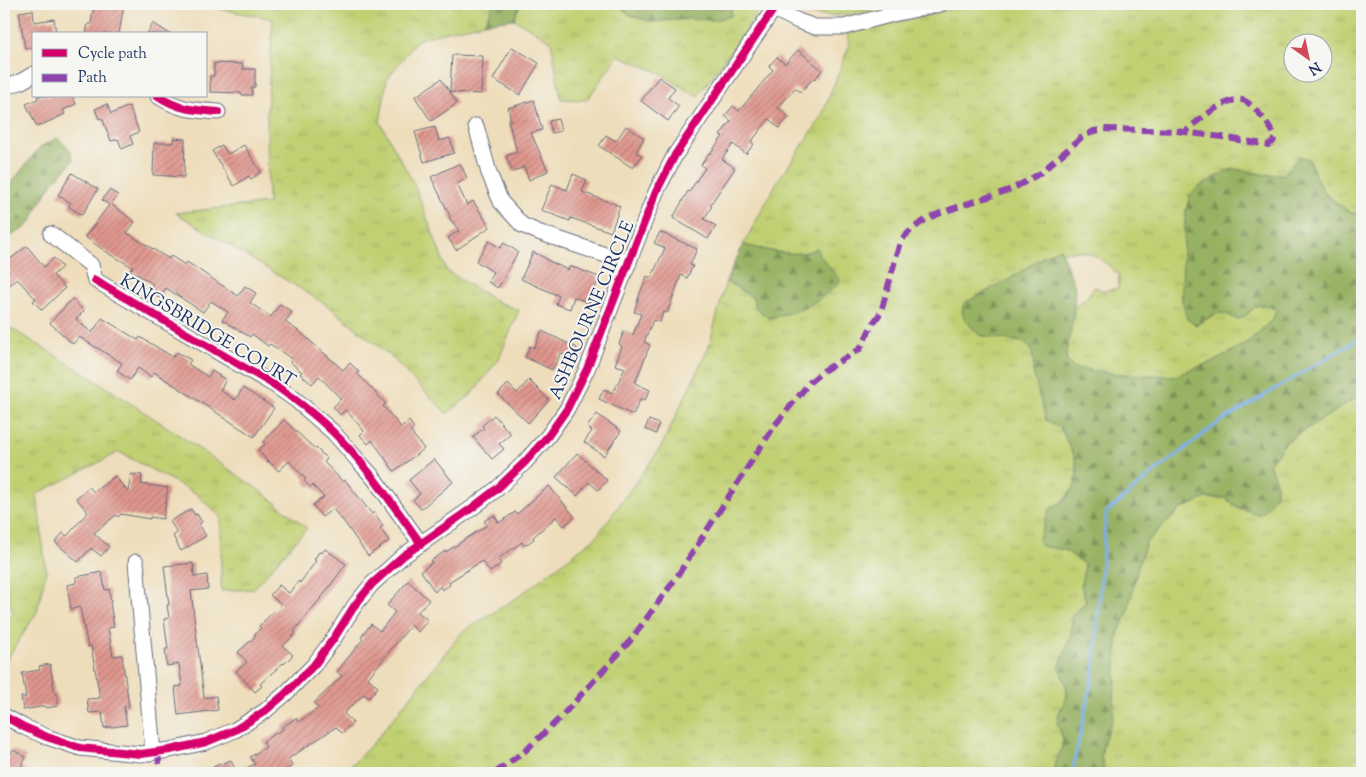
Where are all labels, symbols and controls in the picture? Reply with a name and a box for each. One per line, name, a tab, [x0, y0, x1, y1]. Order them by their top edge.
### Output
legend	[32, 32, 208, 98]
north arrow	[1284, 32, 1334, 82]
text: Cycle path	[78, 44, 147, 65]
text: N	[1304, 56, 1324, 79]
text: Path	[78, 68, 107, 89]
street label: ASHBOURNE CIRCLE	[543, 217, 642, 404]
street label: KINGSBRIDGE COURT	[114, 269, 300, 395]

